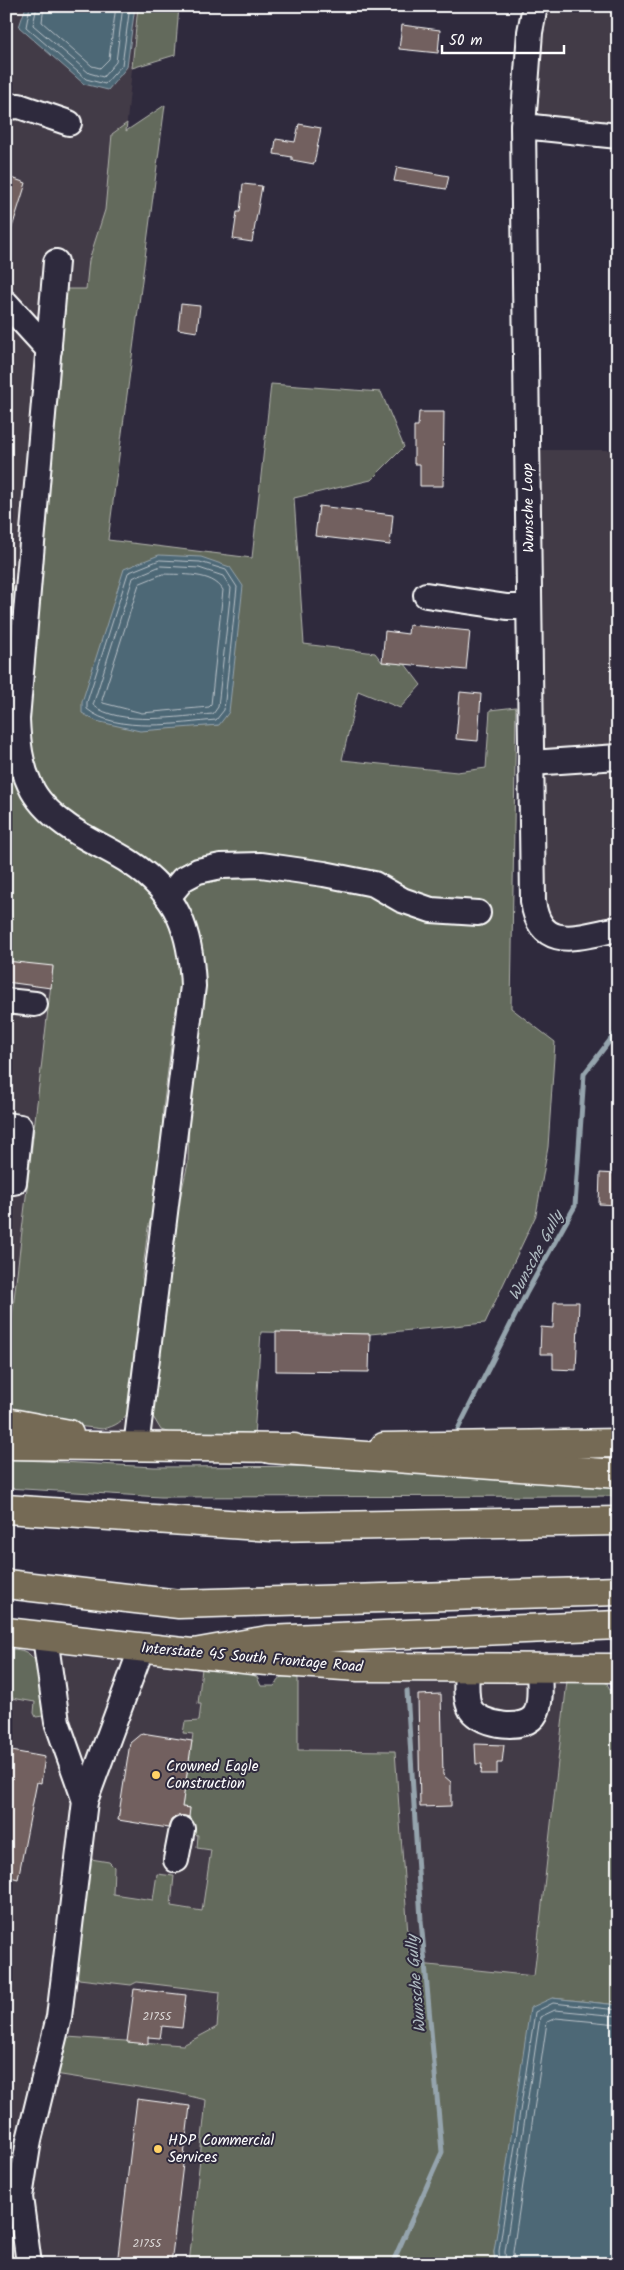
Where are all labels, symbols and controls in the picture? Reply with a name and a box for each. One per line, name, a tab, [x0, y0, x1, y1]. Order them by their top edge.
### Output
scale bar	[442, 22, 564, 54]
text: 50 m	[449, 29, 483, 53]
street label: Wunsche Loop	[516, 463, 542, 553]
water label: Wunsche Gully	[502, 1205, 571, 1305]
street label: Interstate 45 South Frontage Road	[140, 1636, 364, 1680]
place label: Crowned Eagle Construction	[166, 1755, 259, 1796]
marker: Crowned Eagle Construction	[150, 1769, 162, 1781]
water label: Wunsche Gully	[400, 1932, 433, 2034]
house number: 21755	[142, 2007, 173, 2026]
place label: HDP Commercial Services	[168, 2129, 275, 2170]
marker: HDP Commercial Services	[152, 2143, 164, 2155]
house number: 21755	[132, 2234, 163, 2253]

